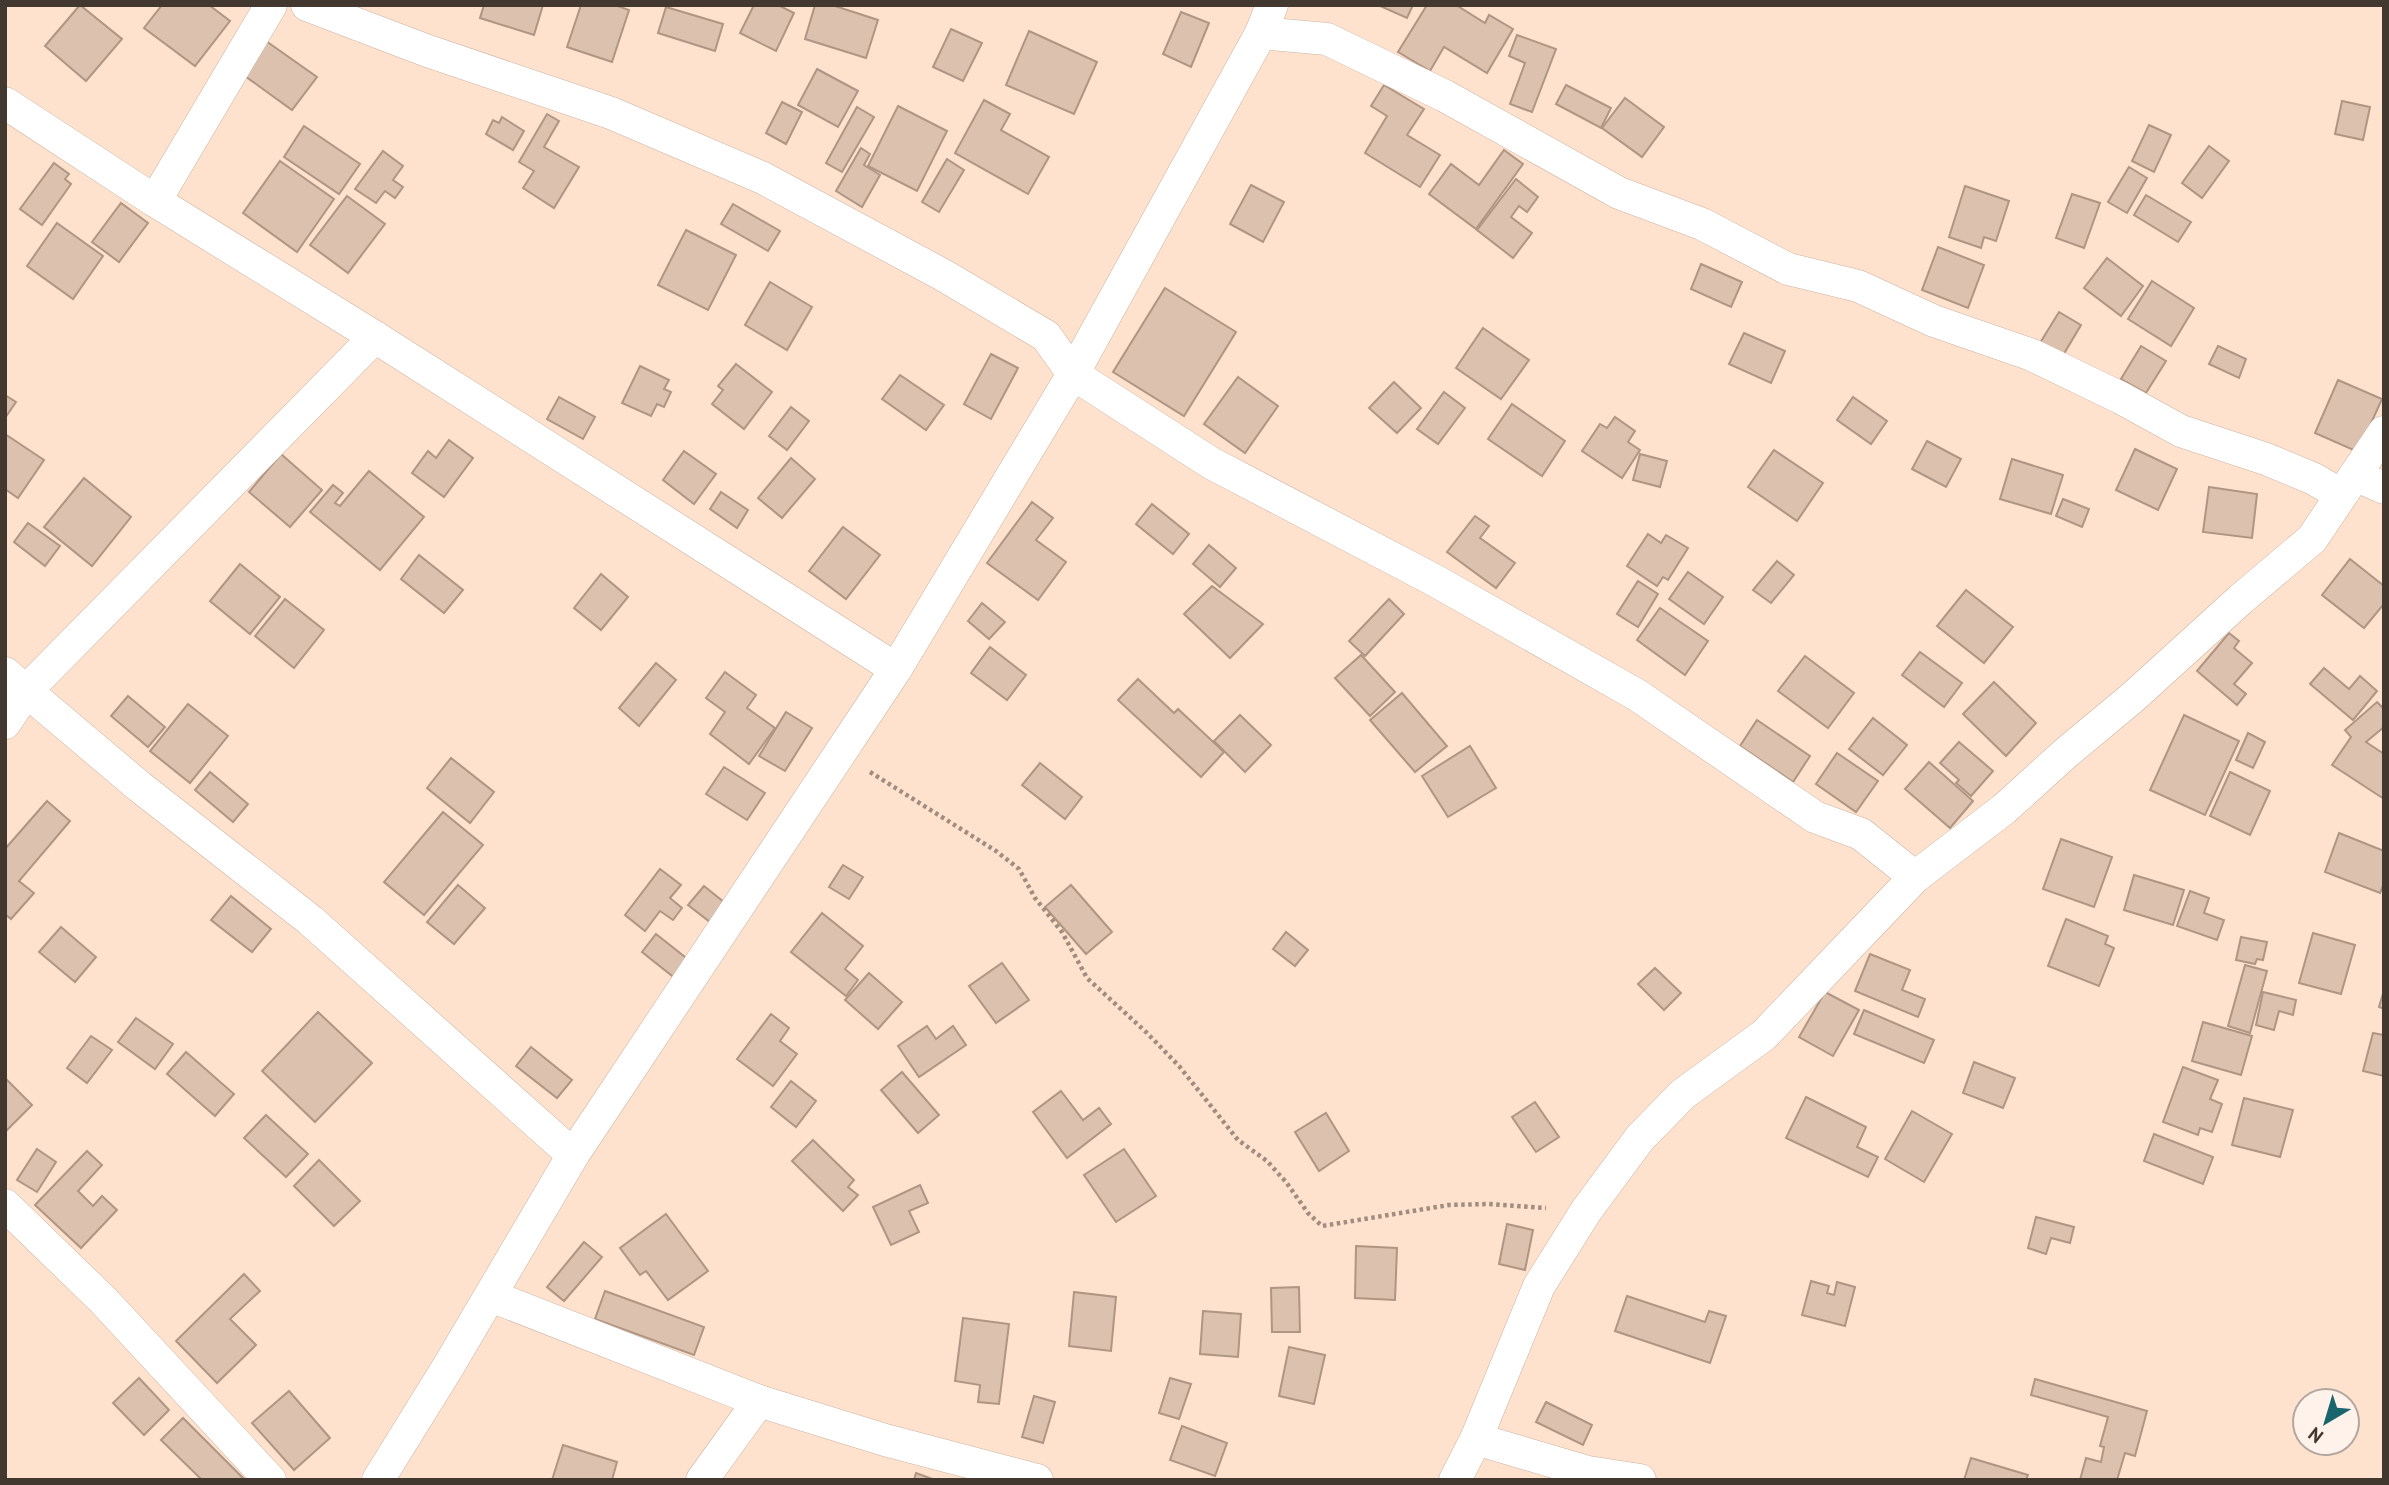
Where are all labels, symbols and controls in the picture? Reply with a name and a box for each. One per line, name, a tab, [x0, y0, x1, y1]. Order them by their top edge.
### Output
north arrow	[2291, 1387, 2361, 1457]
text: N	[2303, 1422, 2328, 1449]

